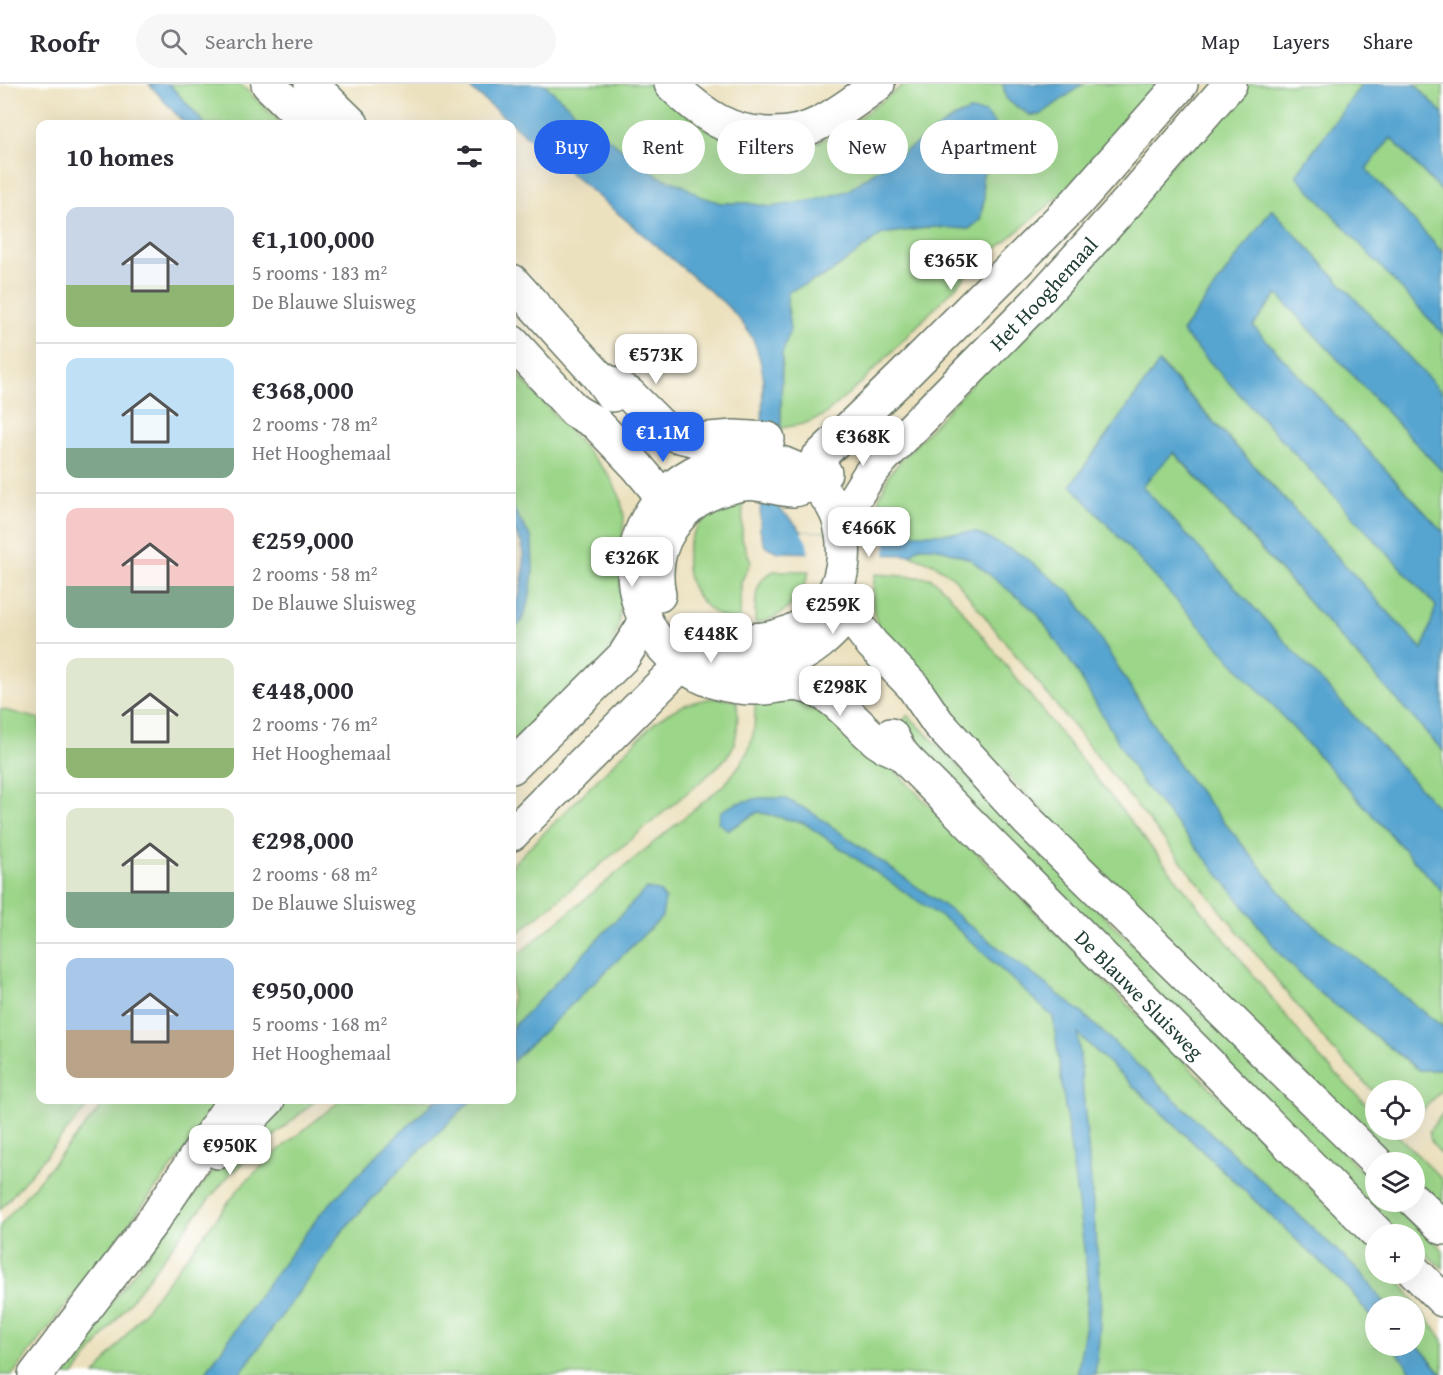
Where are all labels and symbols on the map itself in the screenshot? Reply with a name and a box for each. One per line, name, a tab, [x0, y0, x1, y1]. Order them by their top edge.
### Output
street label: Het Hooghemaal	[982, 230, 1105, 357]
pin: €365K	[909, 240, 993, 291]
pin: €573K	[614, 334, 698, 385]
pin: €1.1M	[621, 412, 705, 463]
pin: €368K	[821, 416, 905, 467]
pin: €466K	[827, 507, 911, 558]
pin: €326K	[590, 537, 674, 588]
pin: €259K	[791, 584, 875, 635]
pin: €448K	[669, 613, 753, 664]
pin: €298K	[798, 666, 882, 717]
street label: De Blauwe Sluisweg	[1068, 922, 1212, 1067]
pin: €950K	[188, 1125, 272, 1176]

